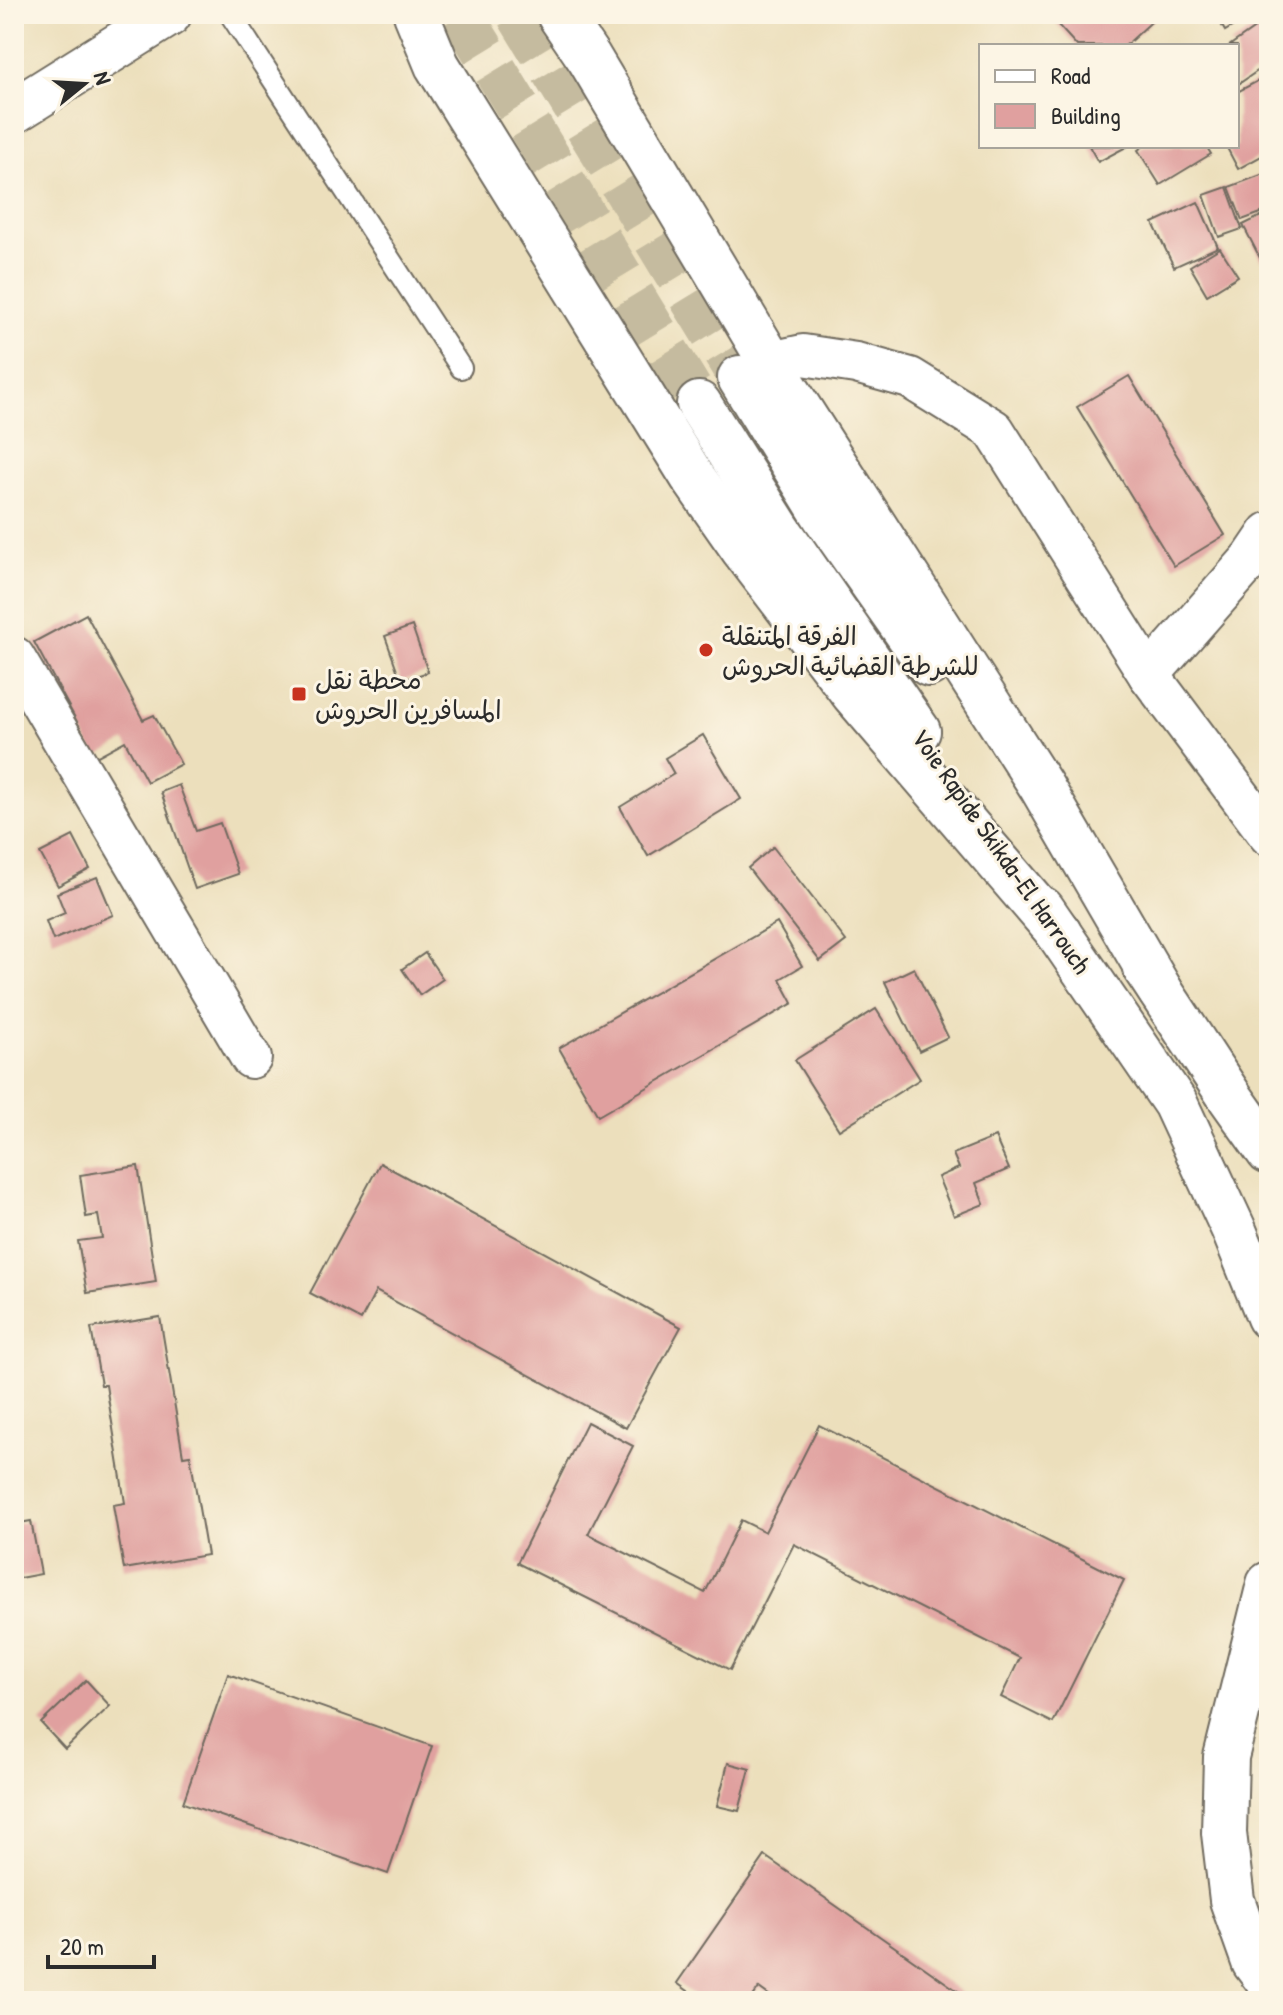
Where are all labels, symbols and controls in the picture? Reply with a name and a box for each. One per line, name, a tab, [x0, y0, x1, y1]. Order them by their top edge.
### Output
north arrow	[44, 44, 124, 124]
legend	[979, 44, 1239, 148]
text: Road	[1051, 59, 1090, 91]
text: N	[87, 68, 119, 88]
text: Building	[1051, 99, 1121, 131]
place label: الفرقة المتنقلة للشرطة القضائية الحروش	[722, 618, 979, 683]
marker: الفرقة المتنقلة للشرطة القضائية الحروش	[697, 641, 715, 659]
place label: محطة نقل المسافرين الحروش	[315, 662, 502, 727]
marker: محطة نقل المسافرين الحروش	[290, 685, 308, 703]
street label: Voie Rapide Skikda-El Harrouch	[904, 722, 1100, 980]
scale bar	[48, 1919, 154, 1969]
text: 20 m	[60, 1930, 104, 1962]

